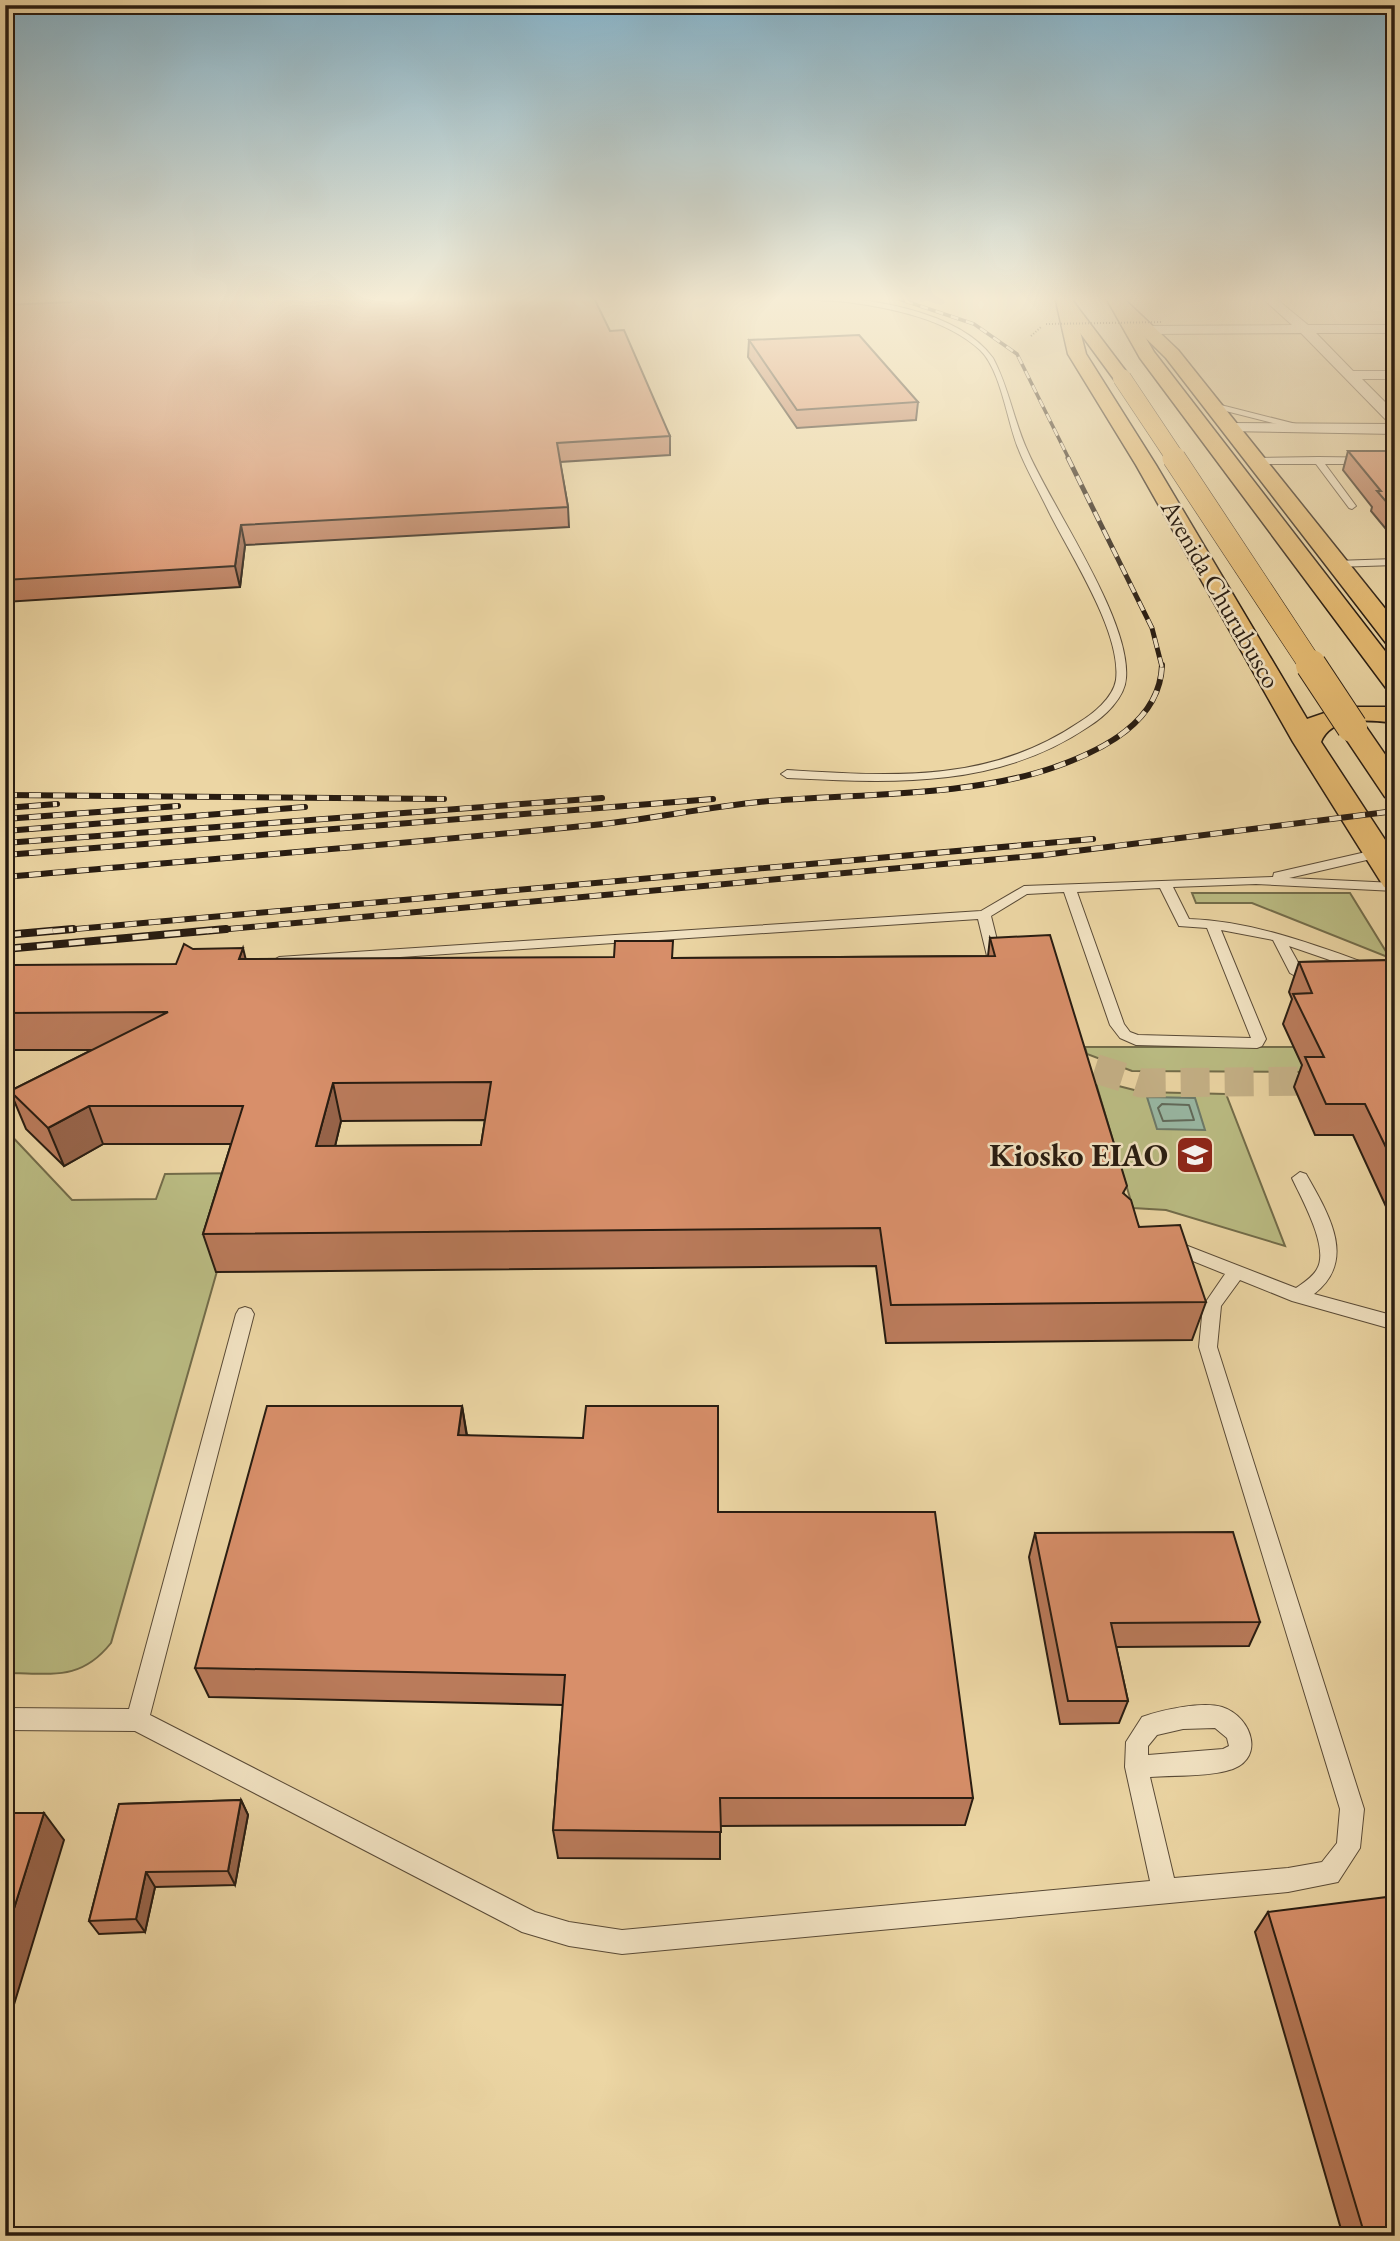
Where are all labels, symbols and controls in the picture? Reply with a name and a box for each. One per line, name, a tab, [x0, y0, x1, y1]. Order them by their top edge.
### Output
street label: Avenida Churubusco	[1153, 493, 1289, 694]
place label: Kiosko EIAO	[989, 1134, 1168, 1176]
school or university icon: Kiosko EIAO	[1174, 1134, 1216, 1176]

